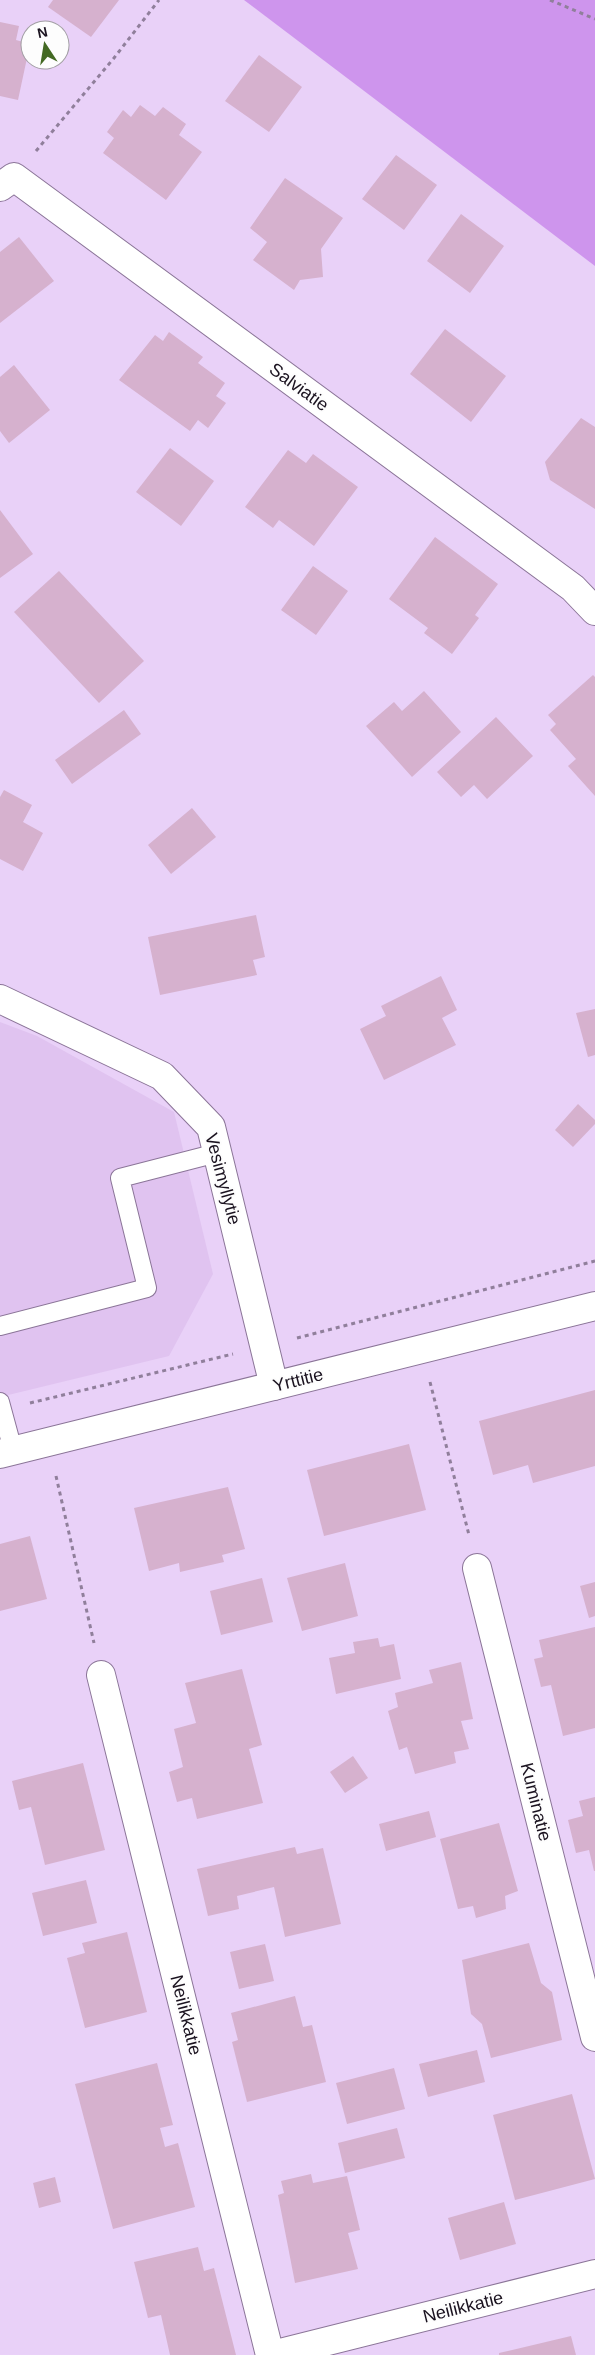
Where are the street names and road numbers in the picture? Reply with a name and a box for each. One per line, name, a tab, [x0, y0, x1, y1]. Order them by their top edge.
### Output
street label: Salviatie	[266, 359, 332, 415]
street label: Vesimyllytie	[201, 1131, 245, 1227]
street label: Yrttitie	[271, 1364, 325, 1396]
street label: Kuminatie	[517, 1761, 555, 1843]
street label: Neilikkatie	[166, 1973, 206, 2057]
street label: Neilikkatie	[421, 2287, 505, 2327]

